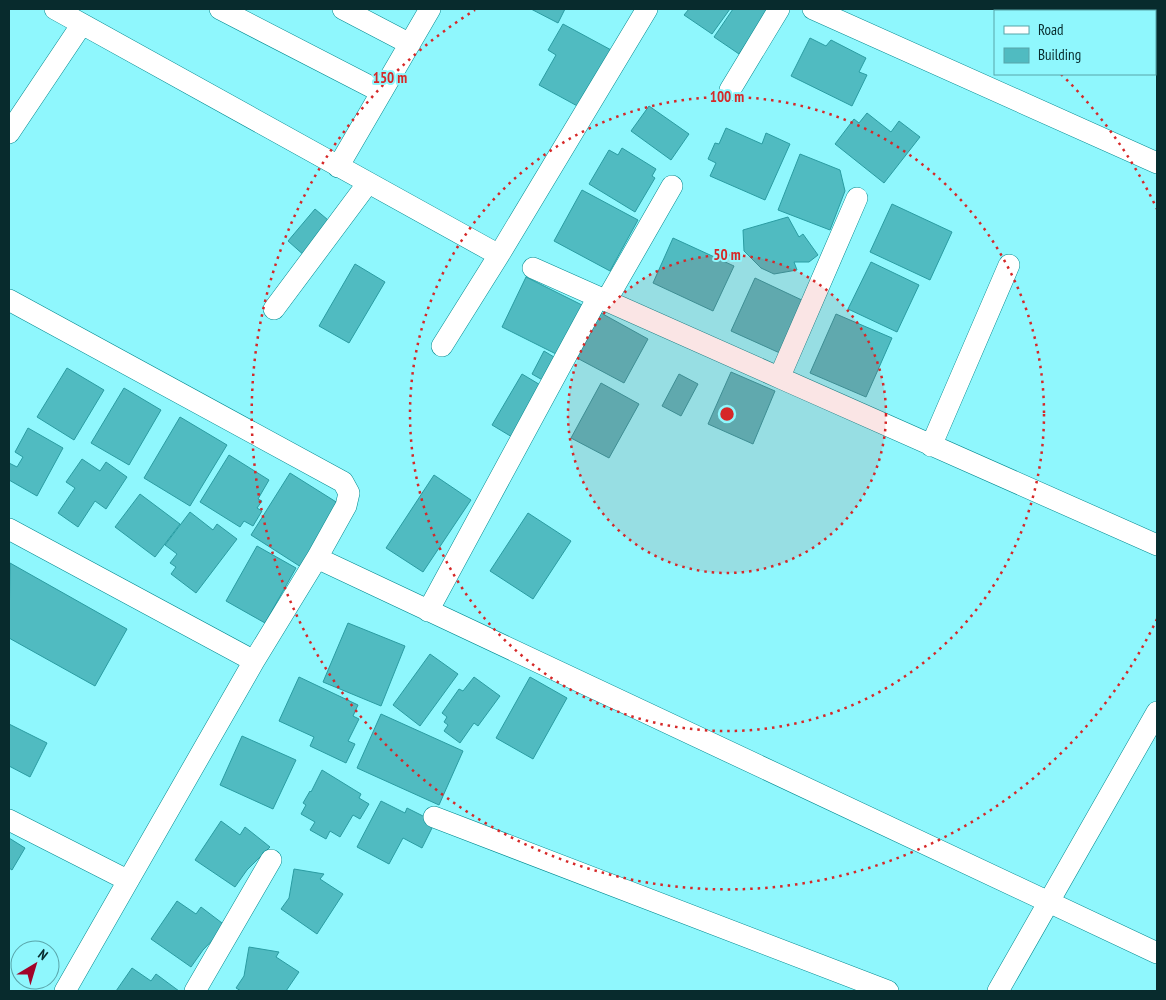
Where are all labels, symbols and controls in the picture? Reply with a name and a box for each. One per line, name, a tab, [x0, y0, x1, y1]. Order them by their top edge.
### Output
legend	[994, 10, 1156, 75]
text: Road	[1038, 20, 1064, 39]
text: Building	[1038, 45, 1081, 64]
text: 150 m	[373, 68, 407, 87]
text: 100 m	[710, 87, 744, 106]
text: 50 m	[713, 245, 741, 264]
centre of rings	[718, 405, 736, 423]
north arrow	[10, 940, 60, 990]
text: N	[34, 945, 52, 964]

